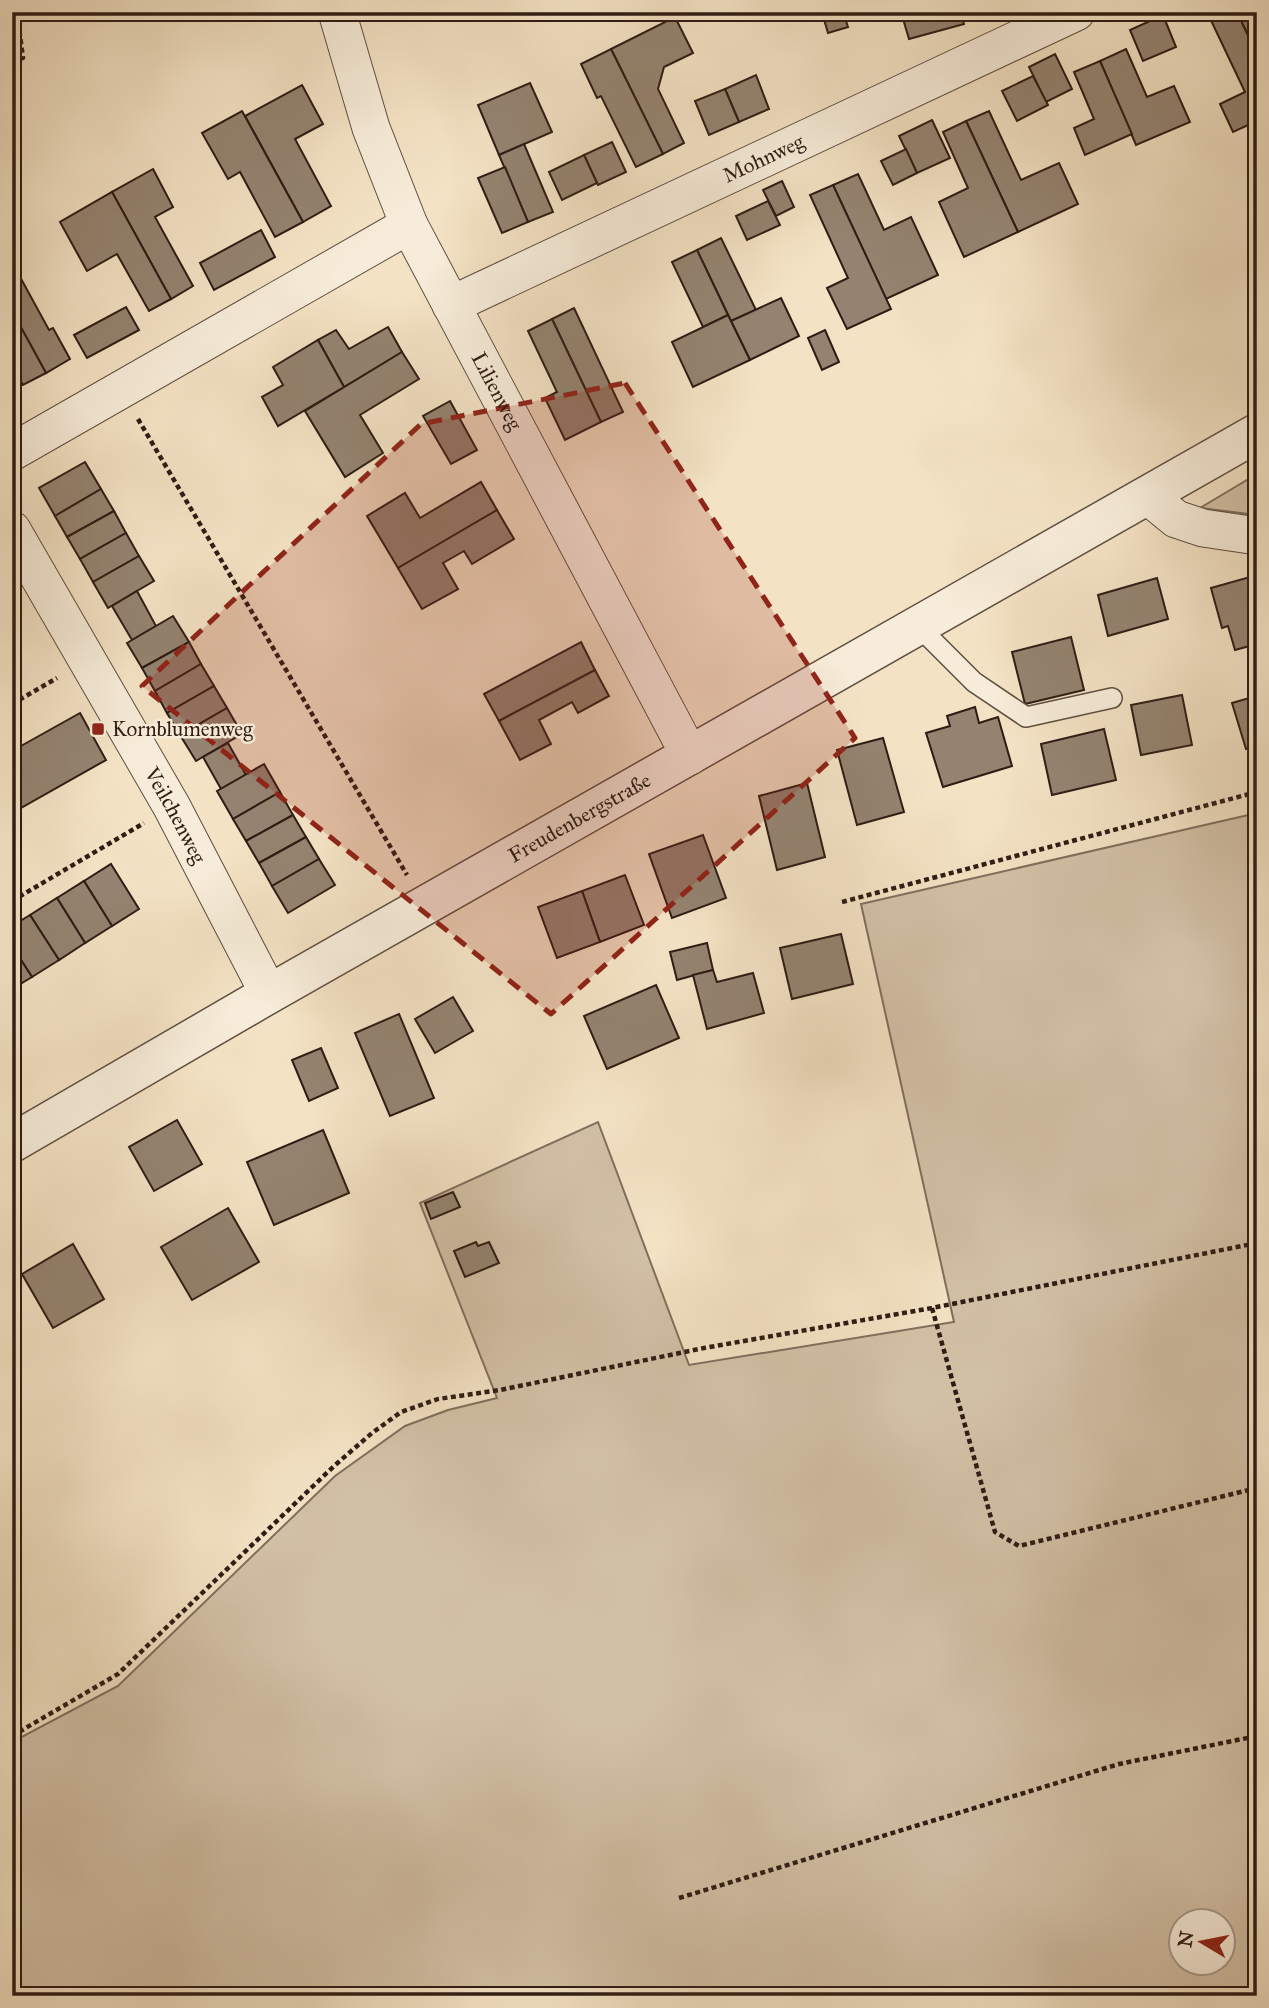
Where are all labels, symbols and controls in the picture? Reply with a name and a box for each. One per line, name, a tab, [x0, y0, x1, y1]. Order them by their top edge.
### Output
street label: Mohnweg	[718, 128, 808, 189]
street label: Lilienweg	[466, 348, 528, 435]
place label: Kornblumenweg	[112, 716, 253, 742]
marker: Kornblumenweg	[90, 721, 106, 737]
street label: Veilchenweg	[138, 762, 212, 868]
street label: Freudenbergstraße	[504, 767, 655, 868]
north arrow	[1168, 1906, 1238, 1976]
text: N	[1173, 1929, 1198, 1949]

